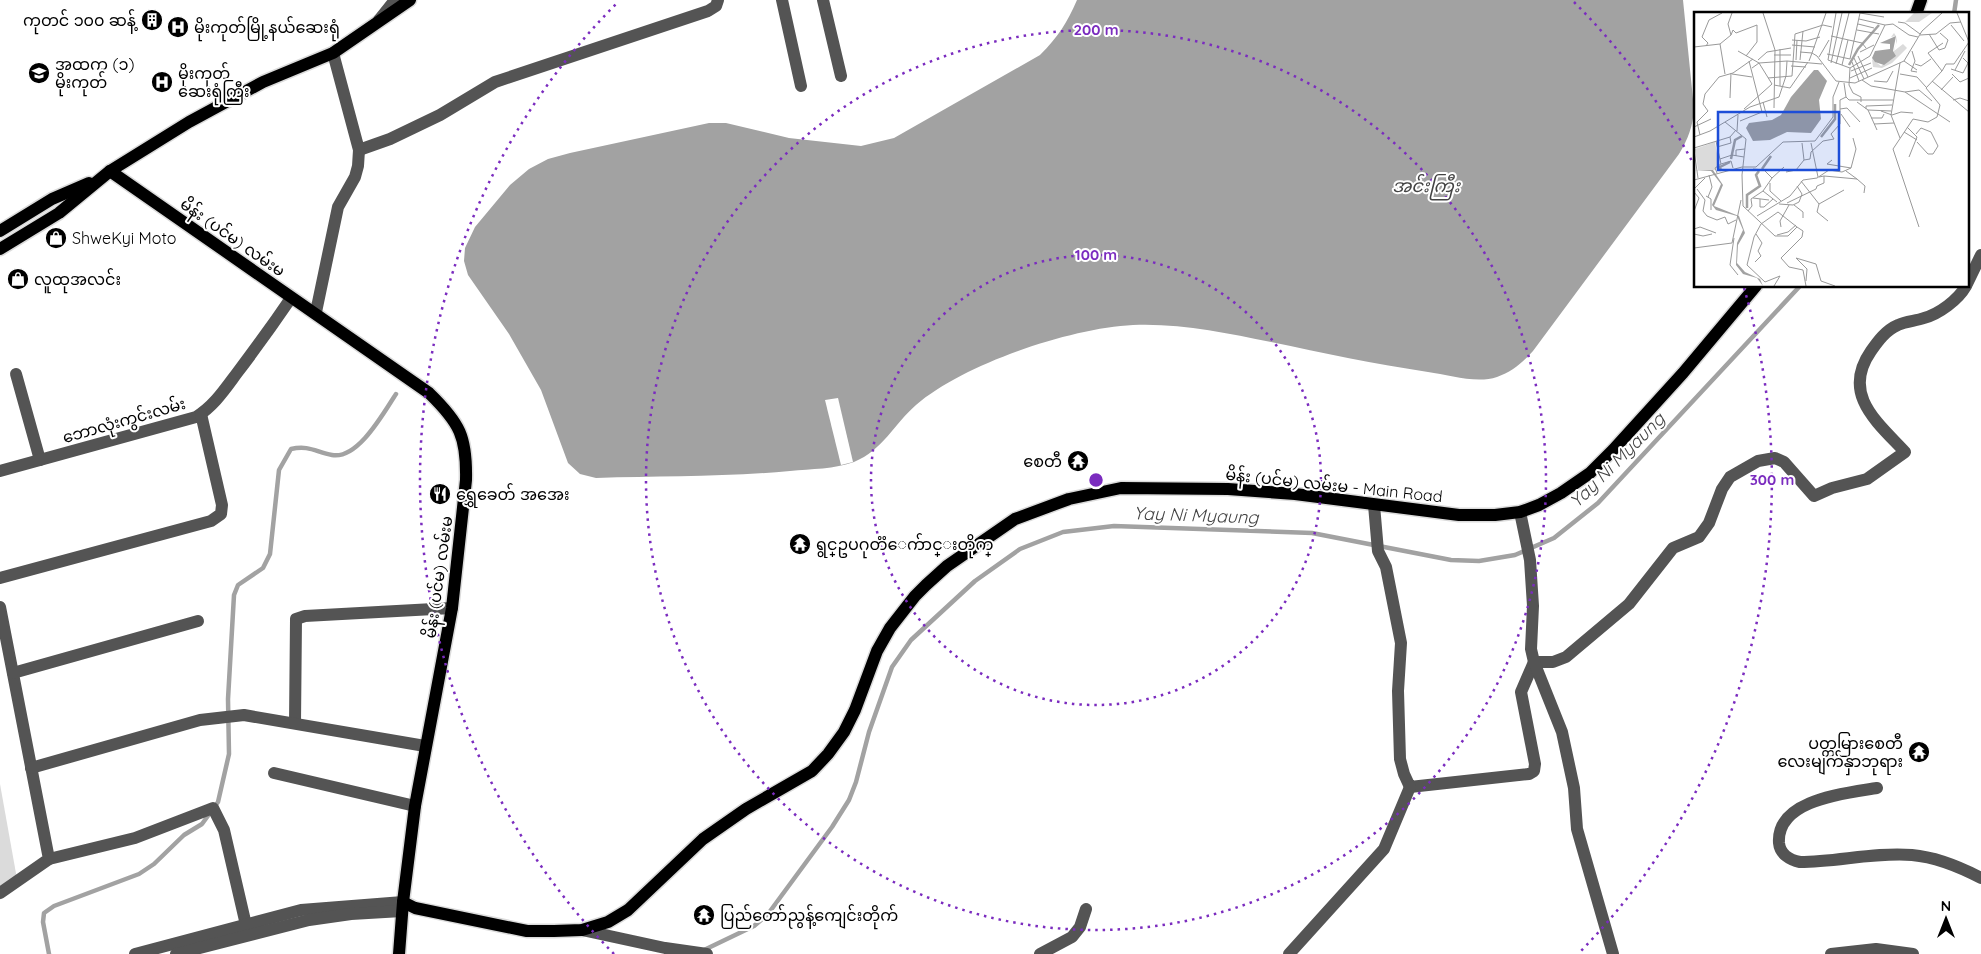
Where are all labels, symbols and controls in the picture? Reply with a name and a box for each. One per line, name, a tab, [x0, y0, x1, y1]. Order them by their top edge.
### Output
building icon: ကုတင် ၁၀၀ ဆန့်	[140, 8, 164, 32]
place label: ကုတင် ၁၀၀ ဆန့်	[23, 9, 138, 35]
inset map	[1694, 12, 1968, 288]
hospital icon: မိုးကုတ်မြို့နယ်ဆေးရုံ	[166, 15, 190, 39]
place label: မိုးကုတ်မြို့နယ်ဆေးရုံ	[194, 16, 340, 42]
text: 200 m	[1074, 20, 1119, 39]
place label: အထက (၁) မိုးကုတ်	[55, 54, 134, 97]
school or university icon: အထက (၁) မိုးကုတ်	[27, 61, 51, 85]
place label: မိုးကုတ်‌ ‌ဆေးရုံကြီး	[178, 62, 250, 106]
hospital icon: မိုးကုတ်‌ ‌ဆေးရုံကြီး	[150, 70, 174, 94]
water label: အင်းကြီး	[1392, 173, 1462, 201]
street label: မိန်း (ပင်မ) လမ်းမ	[174, 193, 290, 284]
shop icon: ShweKyi Moto	[44, 226, 68, 250]
place label: ShweKyi Moto	[72, 228, 176, 248]
text: 100 m	[1075, 245, 1117, 264]
shop icon: လူထုအလင်း	[6, 267, 30, 291]
place label: လူထုအလင်း	[34, 268, 121, 294]
street label: ‌ဘောလုံးကွင်းလမ်း	[60, 392, 189, 452]
water label: Yay Ni Myaung	[1565, 406, 1671, 512]
temple icon: စေတီ	[1066, 449, 1090, 473]
place label: စေတီ	[1023, 451, 1062, 471]
street label: မိန်း (ပင်မ) လမ်းမ - Main Road	[1224, 463, 1444, 510]
text: 300 m	[1750, 470, 1794, 489]
centre of rings	[1087, 471, 1105, 489]
restaurant icon: ရွှေခေတ် အအေး	[428, 482, 452, 506]
place label: ရွှေခေတ် အအေး	[456, 483, 570, 508]
water label: Yay Ni Myaung	[1133, 501, 1261, 529]
street label: မိန်း (ပင်မ) လမ်းမ	[419, 514, 460, 640]
temple icon: ရွင္ဥပဂုတၱေက်ာင္းတိုက္	[788, 532, 812, 556]
place label: ရွင္ဥပဂုတၱေက်ာင္းတိုက္	[816, 533, 994, 559]
place label: ပတ္တမြား‌စေတီ‌ လေးမျက်နှာဘုရား	[1777, 732, 1903, 776]
temple icon: ပတ္တမြား‌စေတီ‌ လေးမျက်နှာဘုရား	[1907, 740, 1931, 764]
north arrow	[1921, 894, 1971, 944]
text: N	[1941, 897, 1951, 915]
temple icon: ပြည်‌‌တော်ညွန့်ကျေင်းတိုက်	[692, 903, 716, 927]
place label: ပြည်‌‌တော်ညွန့်ကျေင်းတိုက်	[720, 904, 898, 930]

